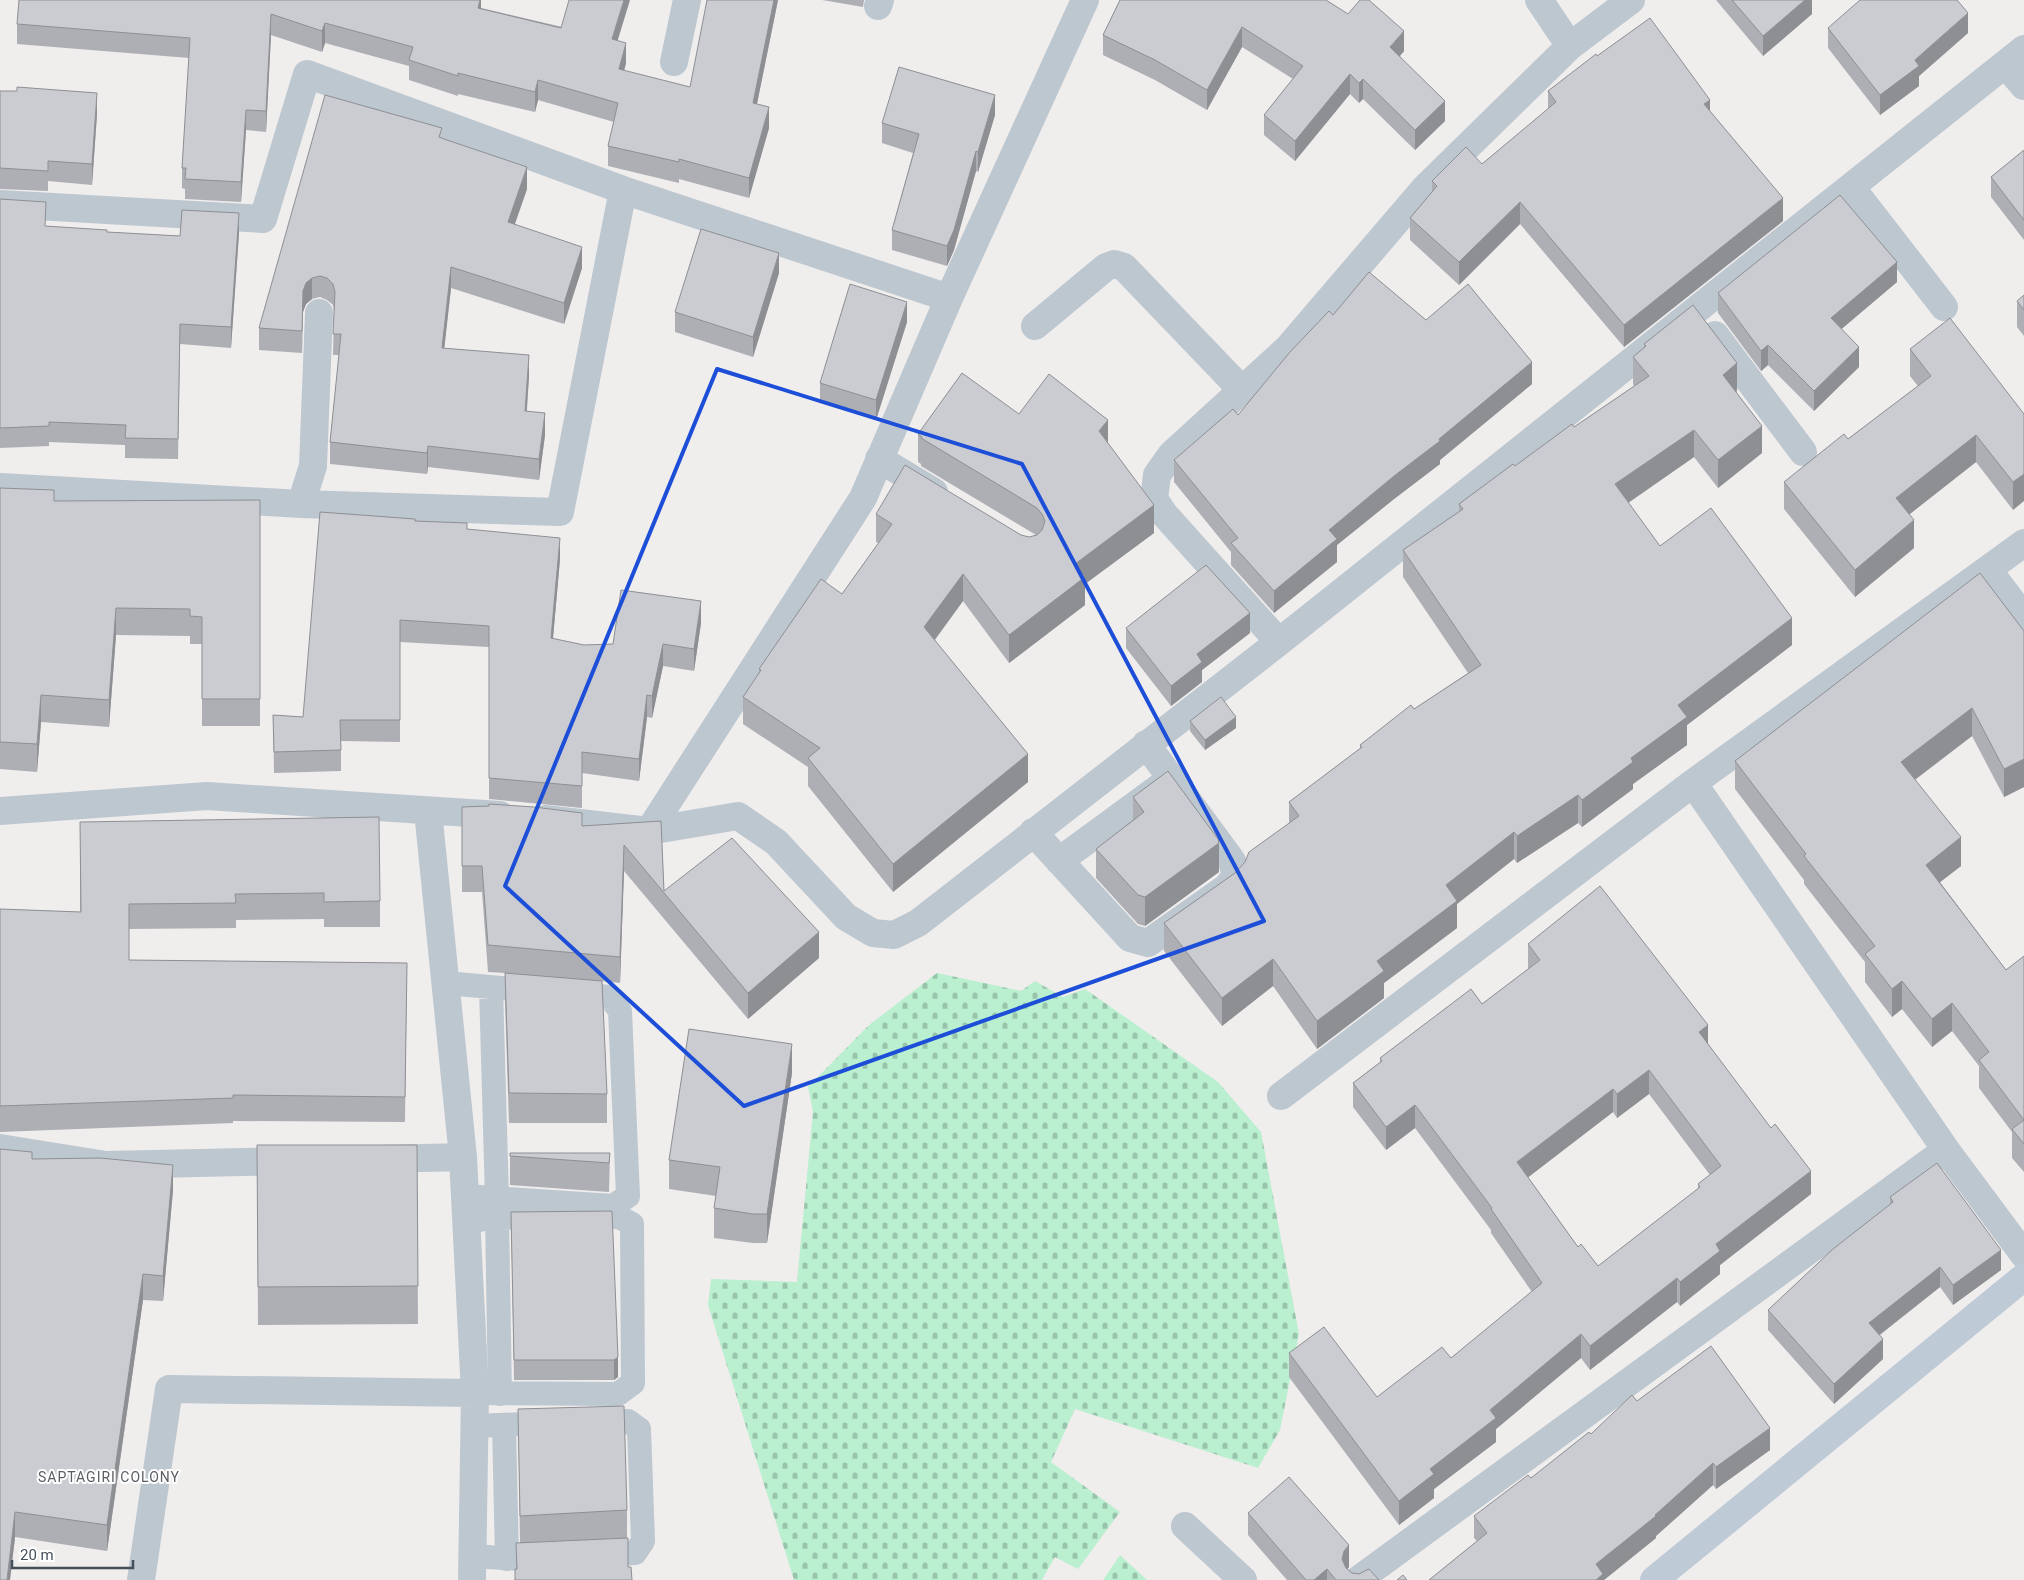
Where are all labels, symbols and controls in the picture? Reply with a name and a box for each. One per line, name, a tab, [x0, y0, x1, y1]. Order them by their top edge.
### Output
district label: SAPTAGIRI COLONY	[38, 1469, 180, 1485]
scale bar	[12, 1538, 134, 1570]
text: 20 m	[20, 1546, 54, 1564]

